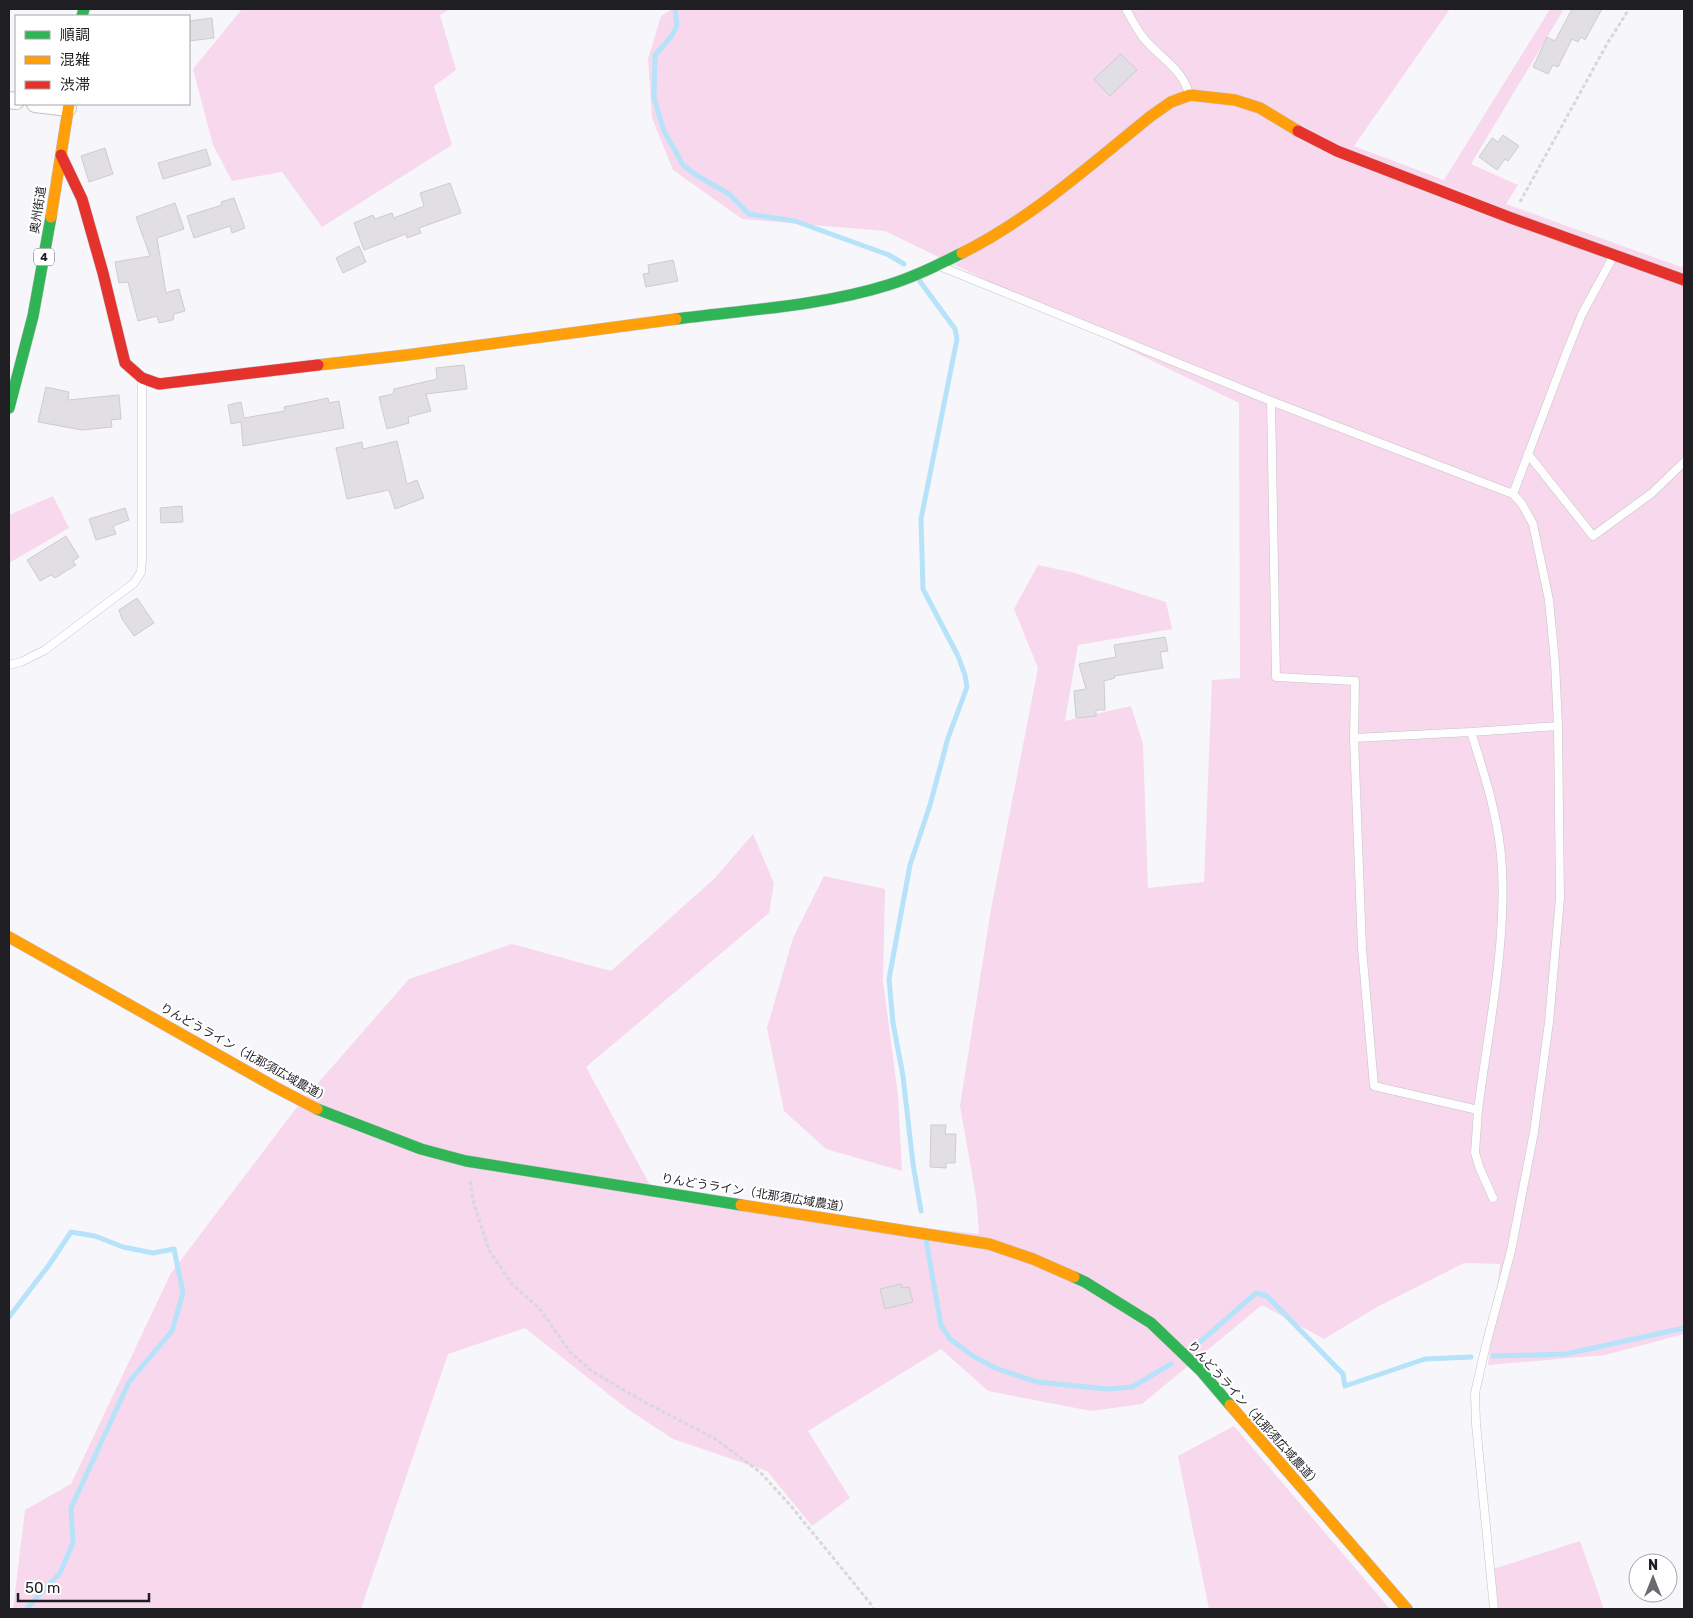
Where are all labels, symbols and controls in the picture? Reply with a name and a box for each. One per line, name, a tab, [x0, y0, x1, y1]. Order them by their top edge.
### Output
legend	[15, 15, 190, 105]
text: 順調	[60, 26, 90, 44]
text: 混雑	[60, 51, 90, 69]
text: 渋滞	[60, 76, 90, 94]
street label: 奥州街道	[27, 185, 49, 235]
road number: 4	[34, 248, 54, 266]
street label: りんどうライン（北那須広域農道）	[158, 1000, 332, 1106]
street label: りんどうライン（北那須広域農道）	[660, 1171, 852, 1215]
street label: りんどうライン（北那須広域農道）	[1185, 1338, 1323, 1490]
north arrow	[1628, 1553, 1678, 1603]
text: N	[1648, 1557, 1658, 1574]
scale bar	[18, 1570, 149, 1602]
text: 50 m	[25, 1579, 60, 1597]

